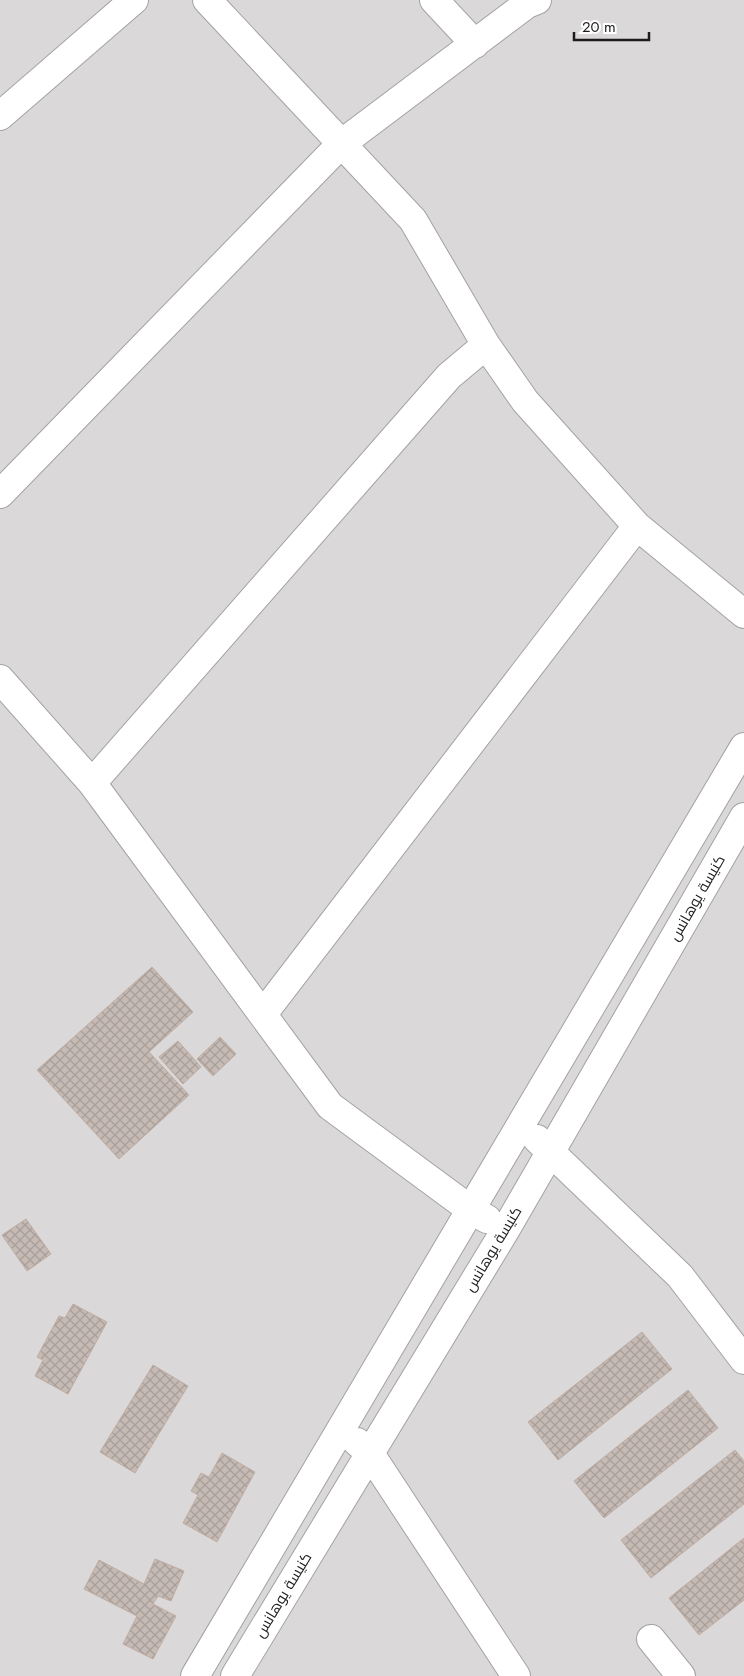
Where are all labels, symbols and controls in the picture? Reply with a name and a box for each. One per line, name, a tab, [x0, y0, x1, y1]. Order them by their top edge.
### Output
scale bar	[574, 10, 649, 42]
text: 20 m	[582, 16, 616, 38]
street label: كنيسة يوهانس	[663, 851, 731, 945]
street label: كنيسة يوهانس	[459, 1202, 527, 1296]
street label: كنيسة يوهانس	[249, 1548, 317, 1642]

